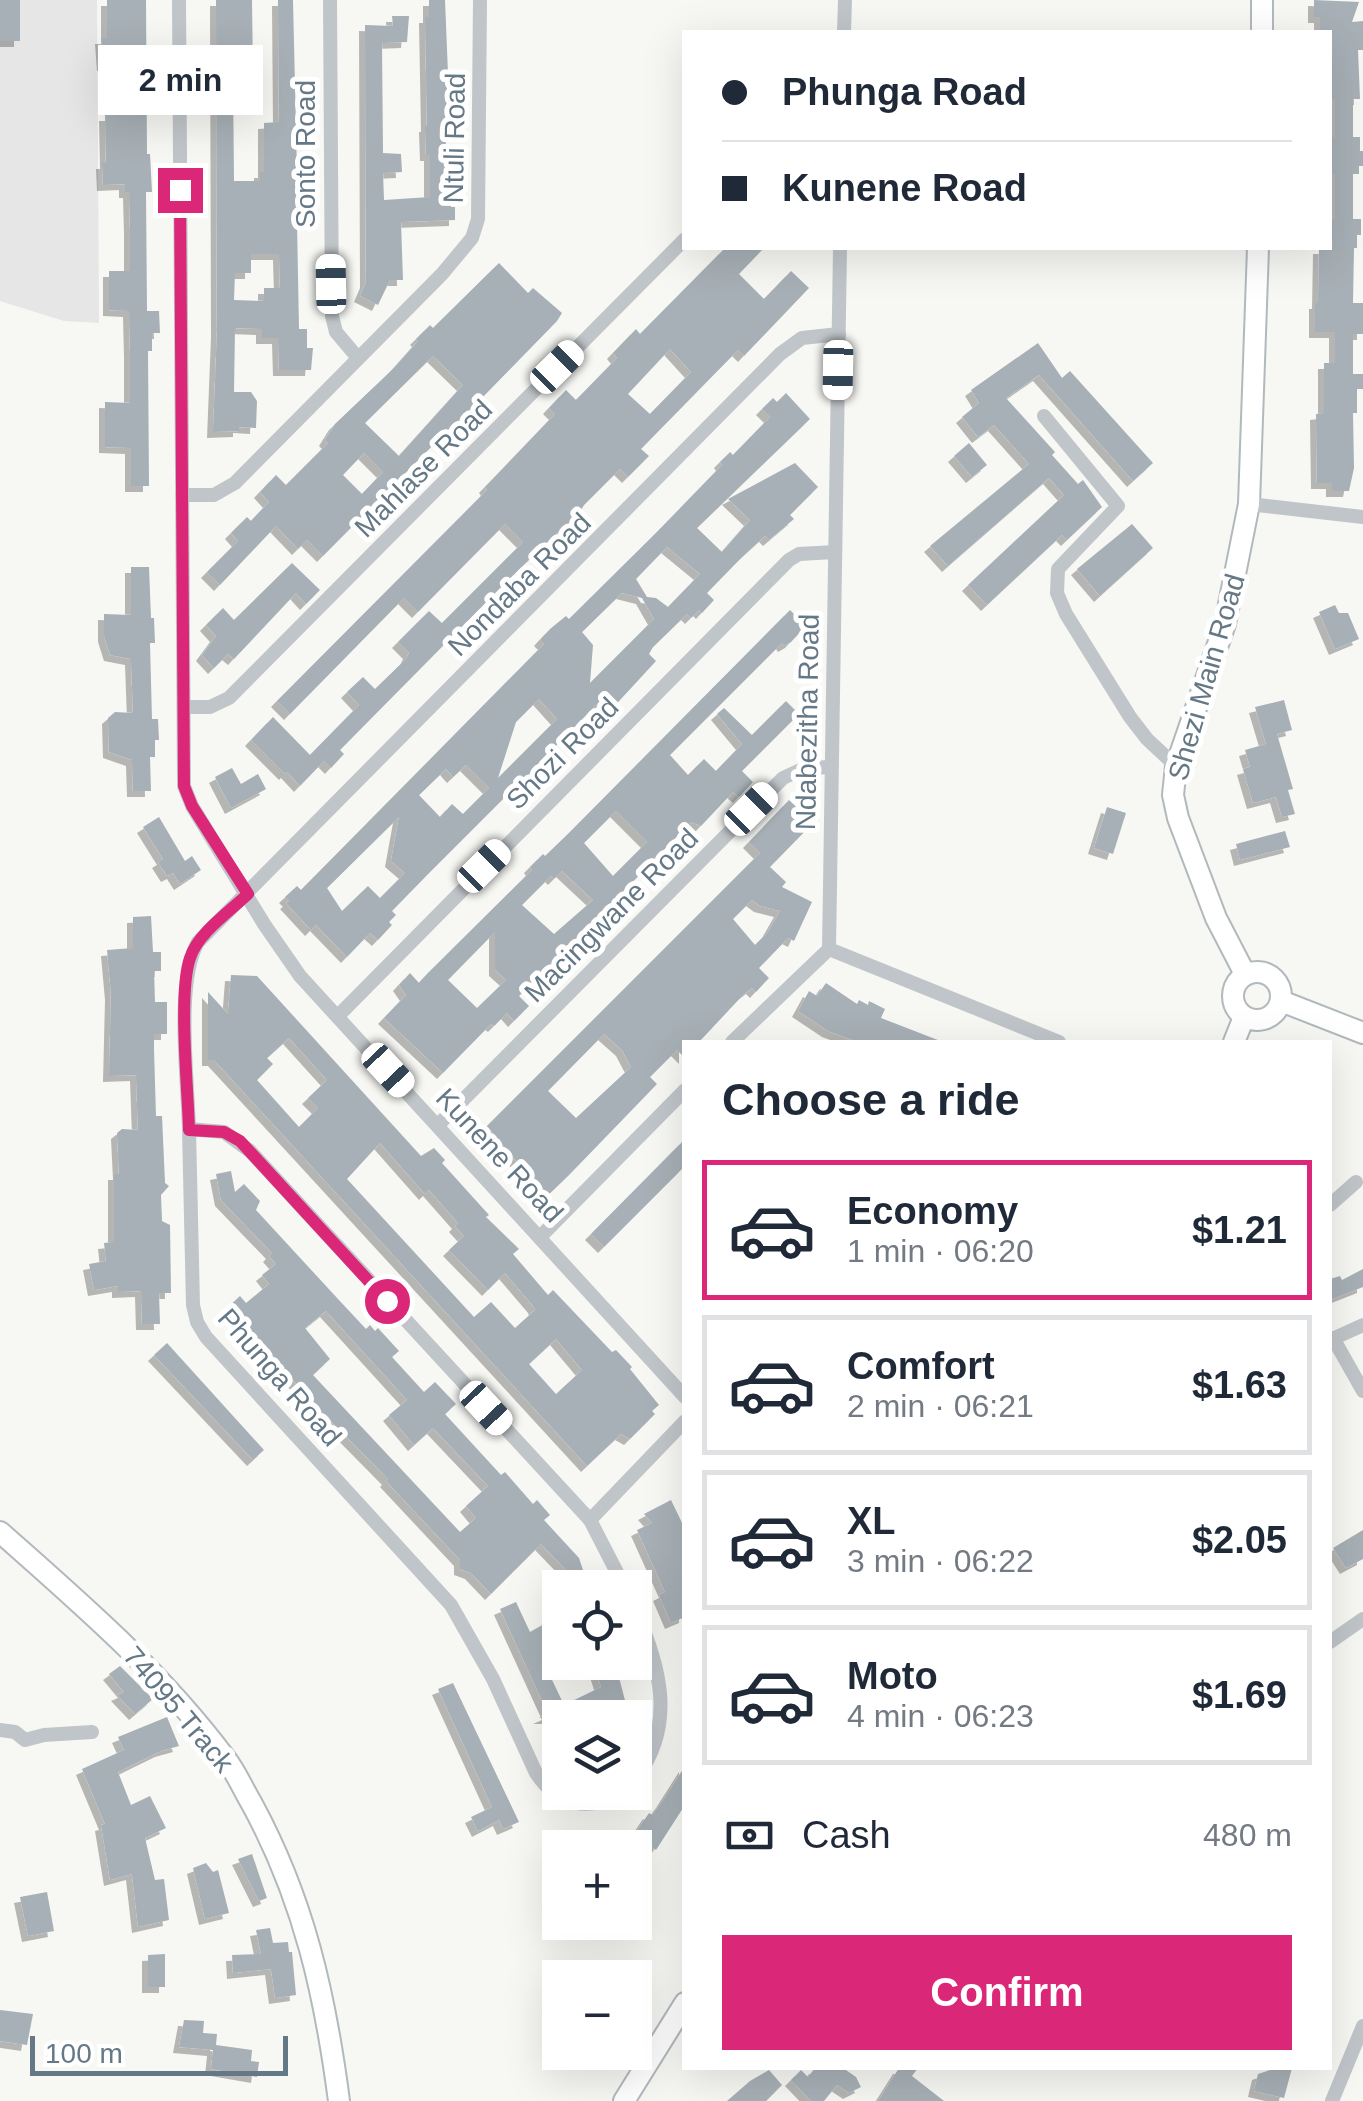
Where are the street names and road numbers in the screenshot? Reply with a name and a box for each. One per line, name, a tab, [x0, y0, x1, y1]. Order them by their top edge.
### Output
street label: Ntuli Road	[438, 72, 471, 204]
street label: Sonto Road	[290, 80, 321, 228]
street label: Mahlase Road	[349, 394, 498, 543]
street label: Nondaba Road	[442, 507, 597, 662]
street label: Shezi Main Road	[1162, 570, 1251, 784]
street label: Ndabezitha Road	[790, 614, 825, 830]
street label: Shozi Road	[500, 691, 624, 815]
street label: Macingwane Road	[518, 822, 704, 1008]
street label: Kunene Road	[430, 1082, 569, 1229]
street label: Phunga Road	[212, 1303, 348, 1452]
street label: 74095 Track	[117, 1640, 241, 1779]

